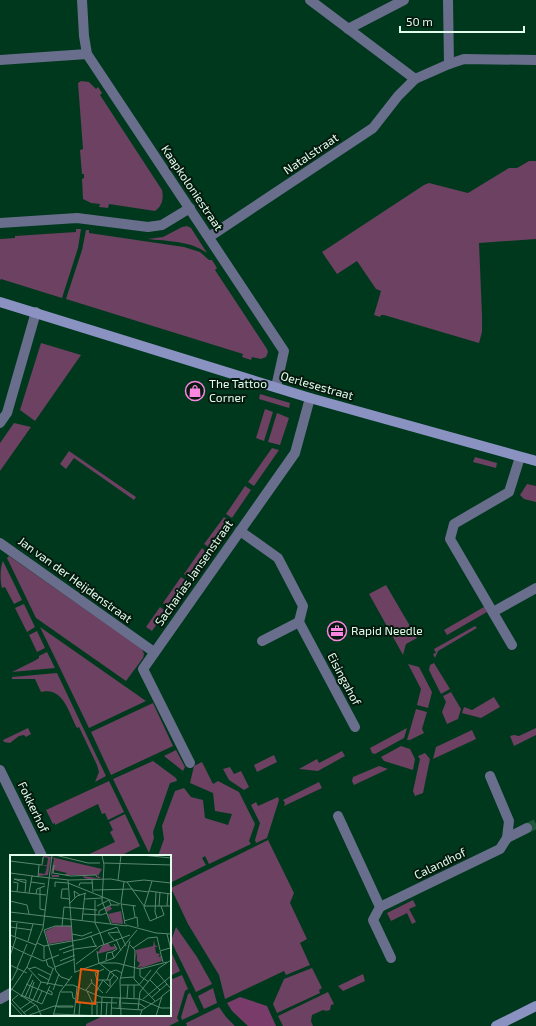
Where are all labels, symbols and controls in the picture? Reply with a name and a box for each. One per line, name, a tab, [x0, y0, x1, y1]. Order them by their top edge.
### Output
scale bar	[400, 8, 524, 34]
text: 50 m	[406, 14, 433, 28]
street label: Natalstraat	[280, 130, 341, 177]
street label: Kaapkoloniestraat	[159, 142, 227, 233]
street label: Oerlesestraat	[279, 368, 356, 402]
place label: The Tattoo Corner	[209, 376, 267, 404]
shop icon: The Tattoo Corner	[184, 380, 206, 402]
street label: Sacharias Jansenstraat	[151, 516, 235, 628]
street label: Jan van der Heijdenstraat	[15, 533, 136, 626]
office icon: Rapid Needle	[326, 620, 348, 642]
place label: Rapid Needle	[351, 623, 423, 637]
street label: Eisingahof	[325, 650, 365, 707]
street label: Fokkerhof	[16, 779, 52, 835]
street label: Calandhof	[411, 844, 468, 882]
inset map	[10, 855, 171, 1016]

